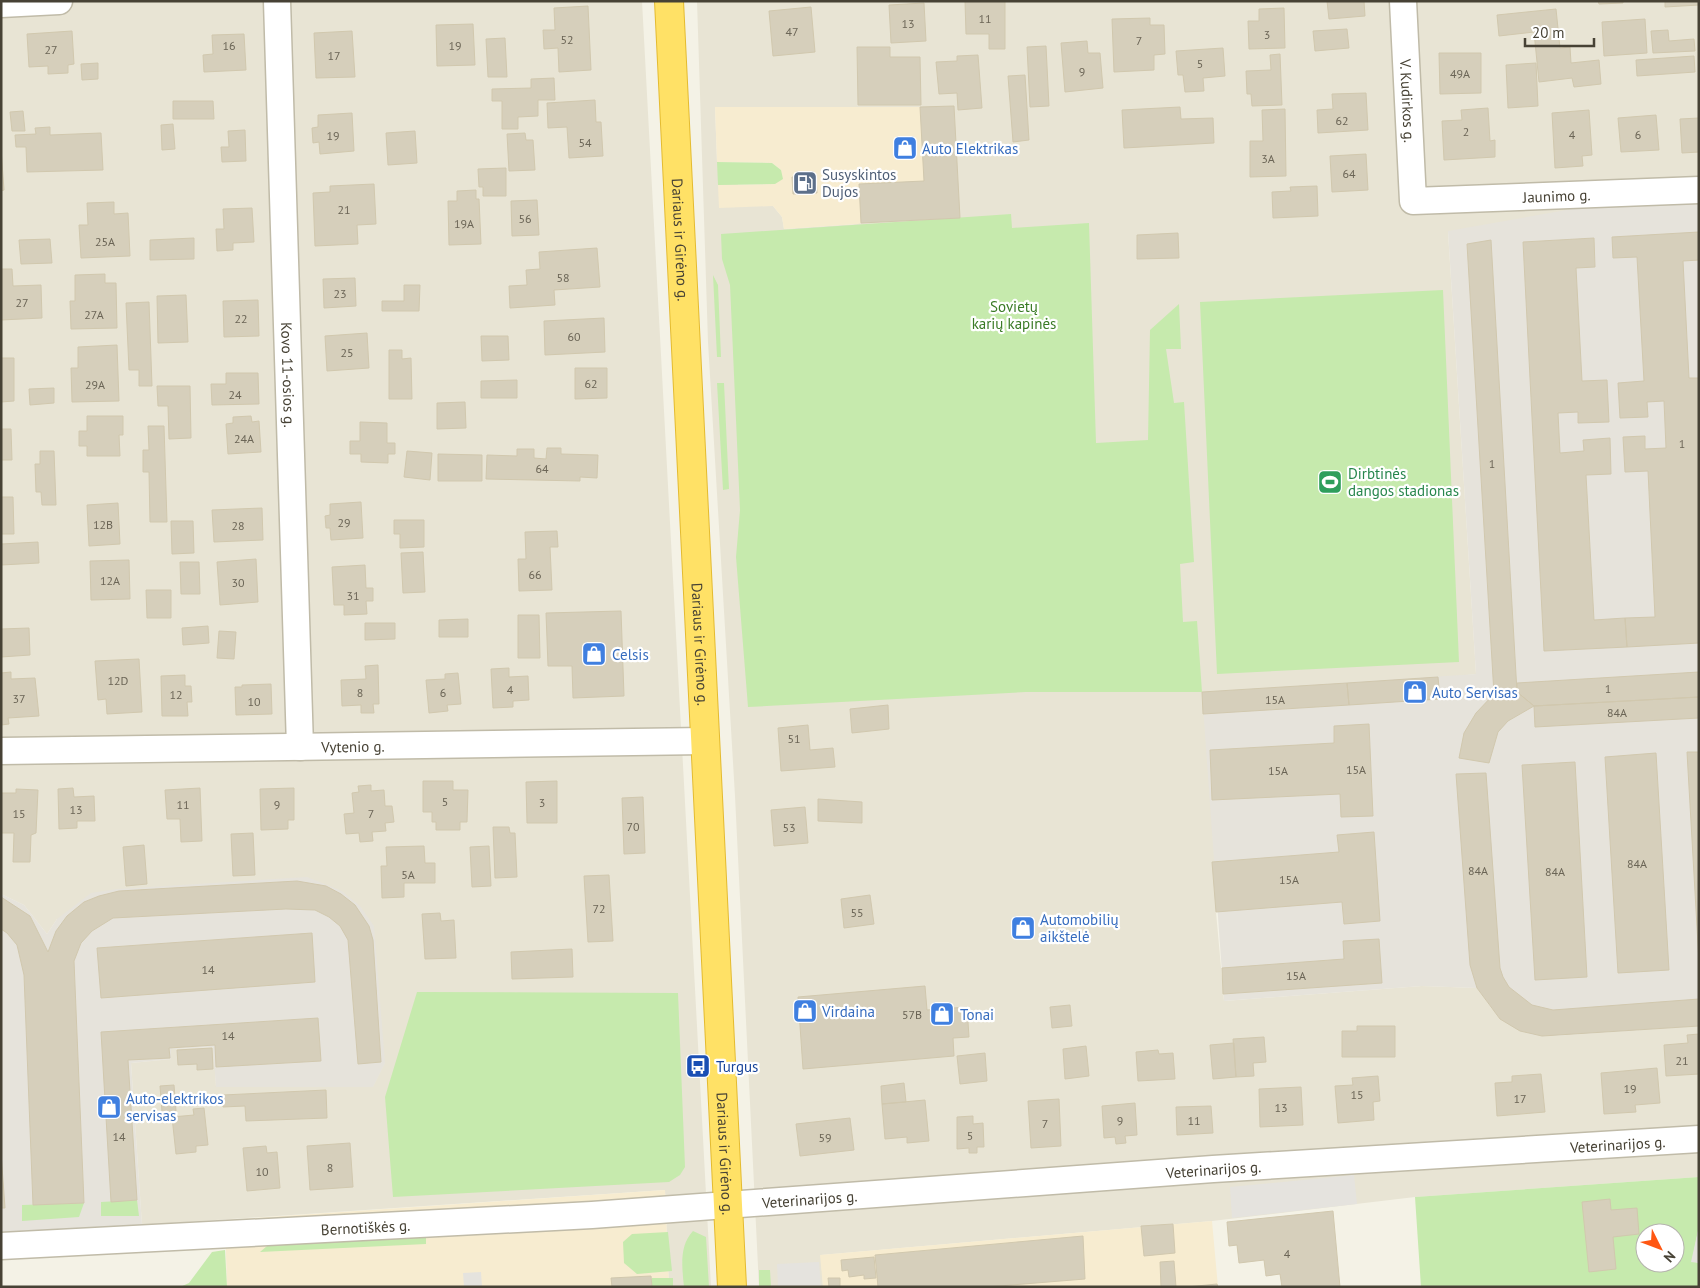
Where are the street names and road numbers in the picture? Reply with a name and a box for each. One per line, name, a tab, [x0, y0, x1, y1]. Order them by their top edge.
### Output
street label: V. Kudirkos g.	[1396, 57, 1420, 143]
street label: Dariaus ir Girėno g.	[668, 178, 693, 302]
street label: Jaunimo g.	[1521, 185, 1591, 206]
street label: Kovo 11-osios g.	[277, 322, 300, 428]
street label: Dariaus ir Girėno g.	[688, 582, 713, 706]
street label: Vytenio g.	[320, 736, 385, 756]
street label: Dariaus ir Girėno g.	[713, 1092, 738, 1215]
street label: Veterinarijos g.	[1568, 1132, 1666, 1157]
street label: Veterinarijos g.	[1164, 1157, 1262, 1182]
street label: Veterinarijos g.	[760, 1186, 858, 1212]
street label: Bernotiškės g.	[320, 1215, 411, 1239]

